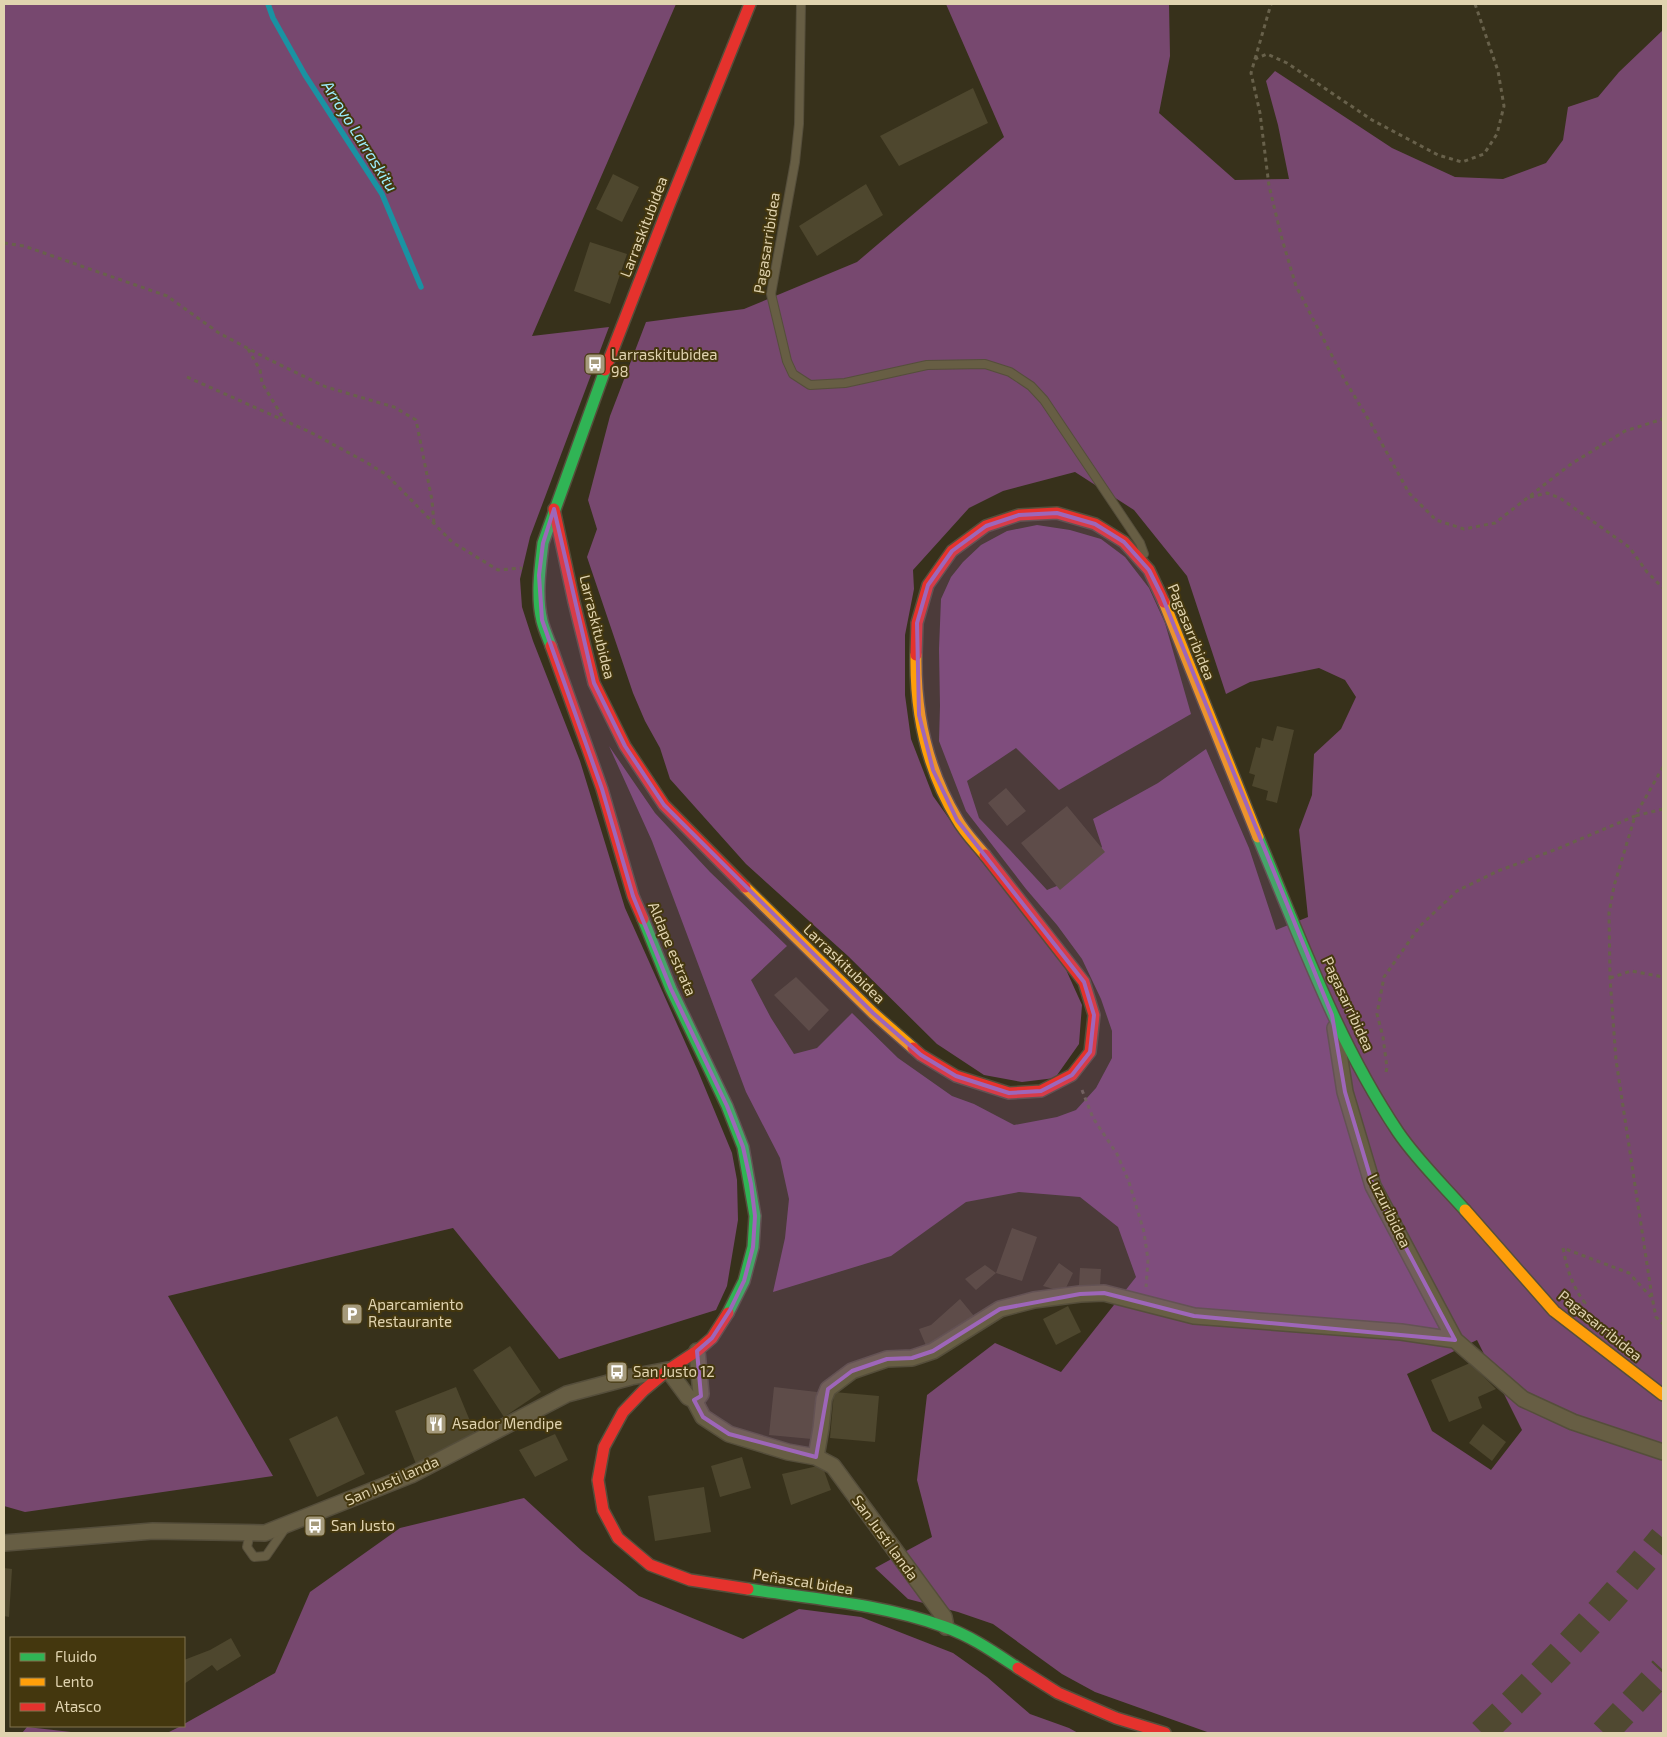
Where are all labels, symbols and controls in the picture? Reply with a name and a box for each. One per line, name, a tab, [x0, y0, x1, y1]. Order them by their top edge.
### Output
water label: Arroyo Larraskitu	[317, 76, 402, 195]
street label: Larraskitubidea	[616, 174, 671, 280]
street label: Pagasarribidea	[749, 191, 783, 295]
place label: Larraskitubidea 98	[611, 345, 718, 380]
bus stop icon: Larraskitubidea 98	[583, 352, 607, 376]
street label: Larraskitubidea	[576, 573, 620, 681]
street label: Pagasarribidea	[1164, 581, 1219, 682]
street label: Aldape estrata	[645, 899, 701, 998]
street label: Larraskitubidea	[800, 920, 889, 1007]
street label: Pagasarribidea	[1319, 953, 1379, 1054]
street label: Luzuribidea	[1364, 1171, 1415, 1250]
street label: Pagasarribidea	[1555, 1286, 1646, 1364]
place label: Aparcamiento Restaurante	[368, 1295, 464, 1330]
parking icon: Aparcamiento Restaurante	[340, 1302, 364, 1326]
bus stop icon: San Justo 12	[605, 1360, 629, 1384]
place label: San Justo 12	[633, 1362, 715, 1380]
restaurant icon: Asador Mendipe	[424, 1412, 448, 1436]
place label: Asador Mendipe	[452, 1414, 562, 1432]
street label: San Justi landa	[342, 1451, 441, 1509]
street label: San Justi landa	[849, 1491, 923, 1583]
bus stop icon: San Justo	[303, 1514, 327, 1538]
place label: San Justo	[331, 1516, 395, 1534]
street label: Peñascal bidea	[752, 1564, 855, 1598]
legend	[10, 1637, 185, 1727]
text: Fluido	[55, 1647, 97, 1665]
text: Lento	[55, 1672, 94, 1690]
text: Atasco	[55, 1697, 101, 1715]

